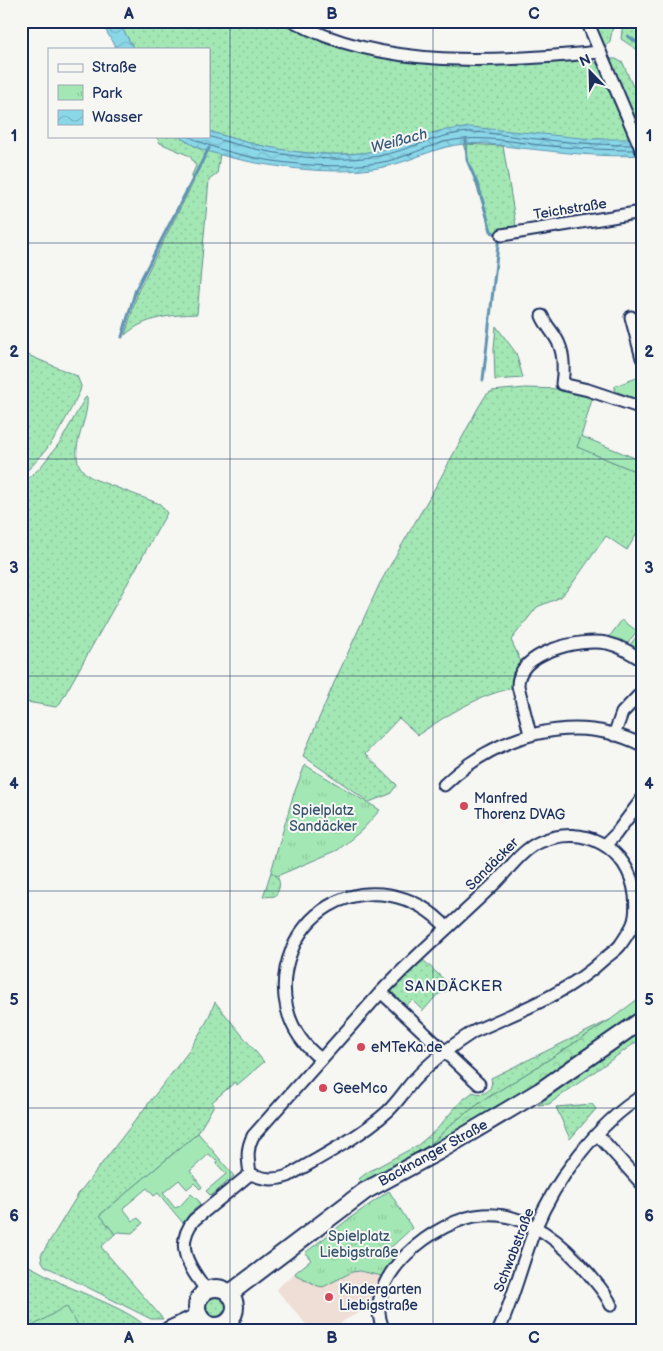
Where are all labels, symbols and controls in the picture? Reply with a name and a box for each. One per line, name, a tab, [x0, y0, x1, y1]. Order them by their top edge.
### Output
text: A	[123, 5, 134, 24]
text: B	[326, 5, 338, 24]
text: C	[528, 5, 540, 24]
legend	[48, 48, 210, 138]
north arrow	[566, 48, 616, 98]
text: N	[577, 51, 593, 70]
text: Straße	[92, 58, 137, 77]
text: Park	[92, 84, 123, 103]
text: Wasser	[92, 108, 143, 127]
water label: Weißach	[369, 124, 429, 158]
text: 1	[11, 127, 17, 146]
text: 1	[646, 127, 652, 146]
street label: Teichstraße	[532, 195, 608, 223]
text: 2	[9, 343, 19, 362]
text: 2	[644, 343, 654, 362]
text: 3	[9, 559, 19, 578]
text: 3	[644, 559, 654, 578]
text: 4	[9, 775, 19, 794]
text: 4	[644, 775, 654, 794]
place label: Manfred Thorenz DVAG	[474, 790, 566, 823]
marker: Manfred Thorenz DVAG	[458, 800, 470, 812]
park label: Spielplatz Sandäcker	[289, 802, 358, 835]
street label: Sandäcker	[462, 833, 523, 894]
district label: SANDÄCKER	[405, 977, 503, 996]
text: 5	[9, 991, 19, 1010]
text: 5	[644, 991, 654, 1010]
place label: eMTeKa.de	[371, 1039, 442, 1056]
marker: eMTeKa.de	[355, 1041, 367, 1053]
place label: GeeMco	[333, 1080, 388, 1097]
marker: GeeMco	[317, 1082, 329, 1094]
street label: Backnanger Straße	[375, 1116, 491, 1190]
street label: Schwabstraße	[490, 1206, 538, 1294]
text: 6	[9, 1207, 19, 1226]
text: 6	[644, 1207, 654, 1226]
park label: Spielplatz Liebigstraße	[320, 1228, 398, 1261]
place label: Kindergarten Liebigstraße	[339, 1281, 422, 1314]
marker: Kindergarten Liebigstraße	[323, 1291, 335, 1303]
text: A	[123, 1329, 134, 1348]
text: B	[326, 1329, 338, 1348]
text: C	[528, 1329, 540, 1348]

